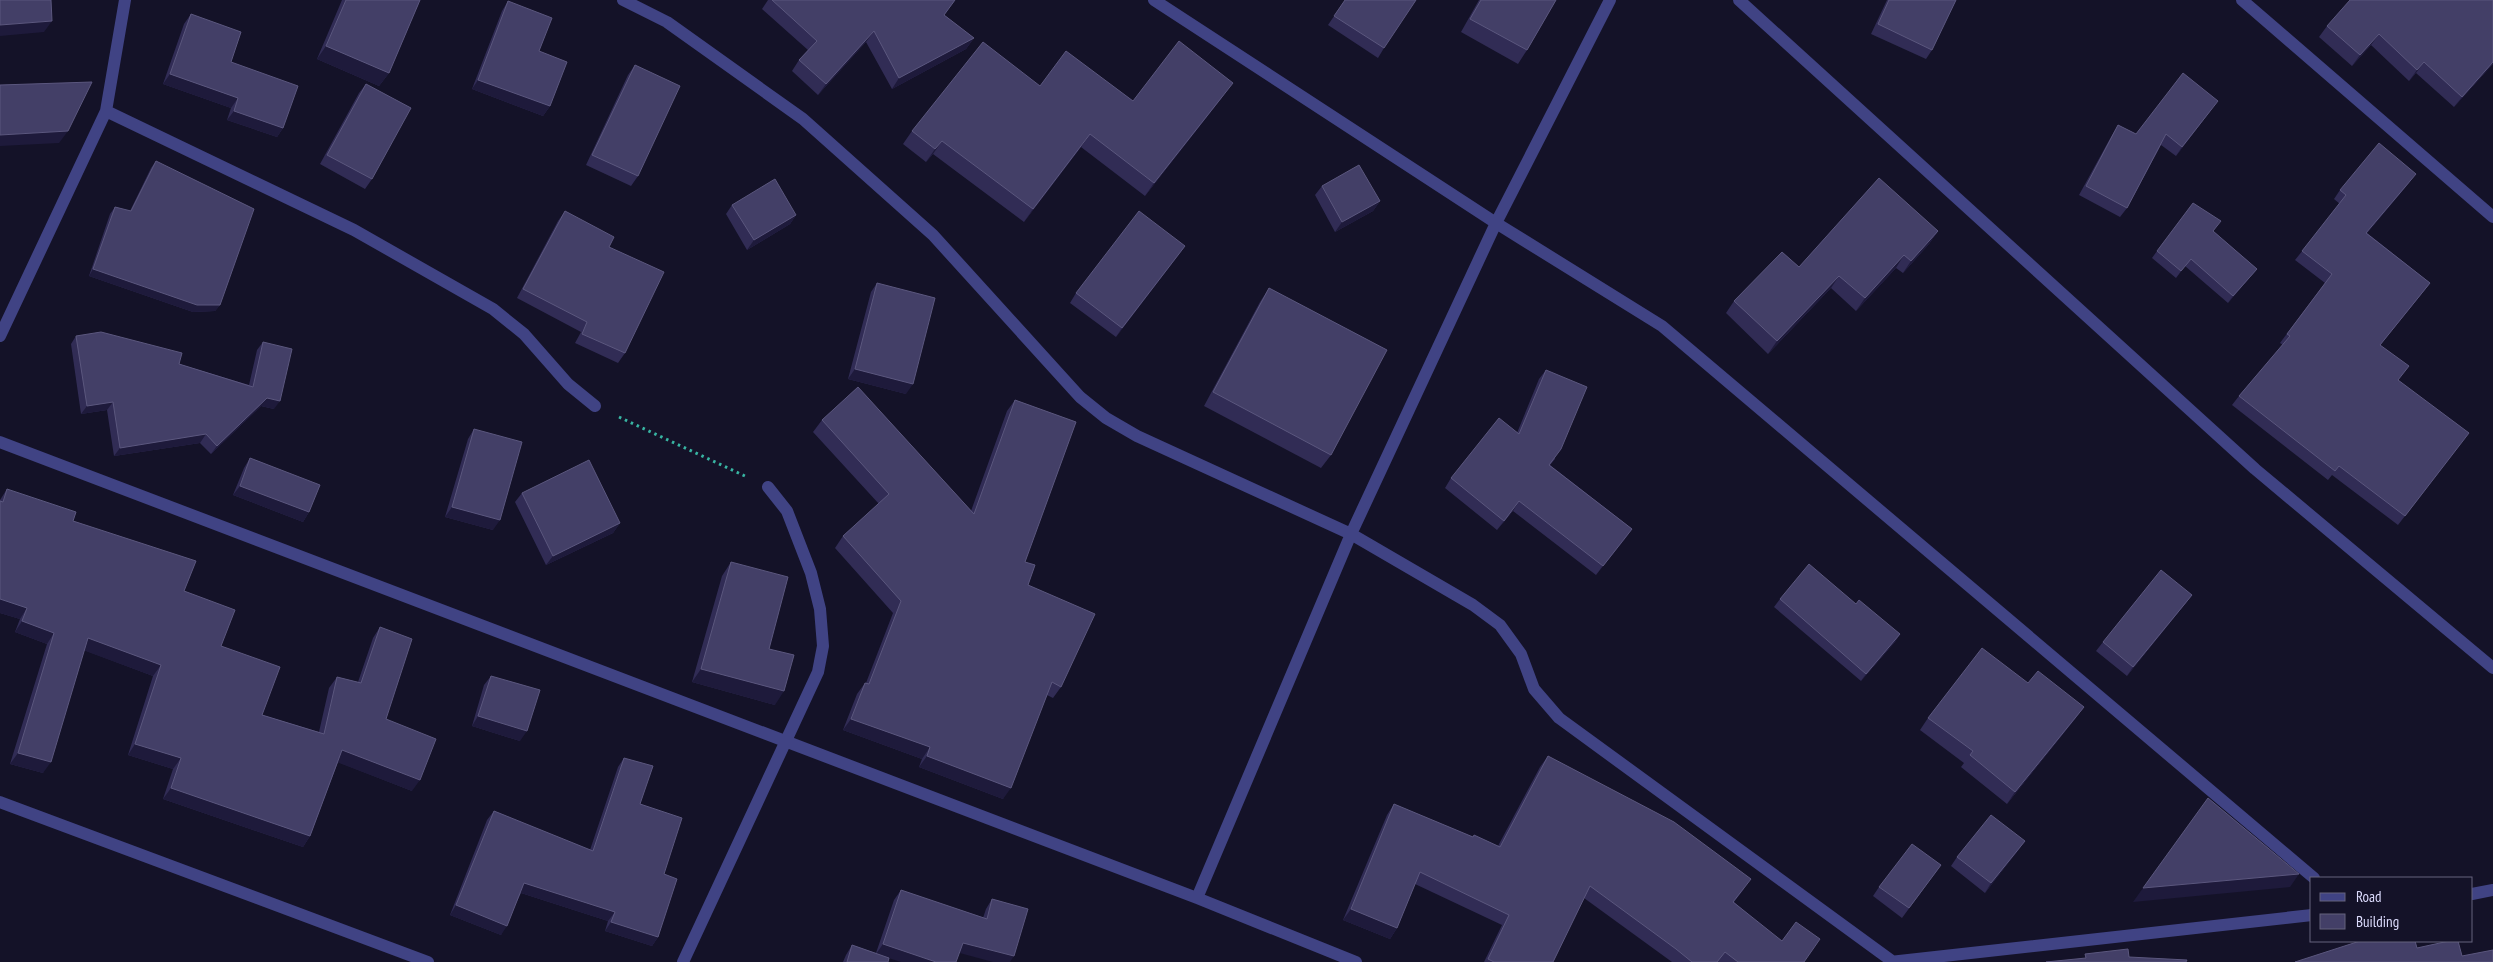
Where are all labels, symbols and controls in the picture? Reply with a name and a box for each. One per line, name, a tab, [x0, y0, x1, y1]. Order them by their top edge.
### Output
legend	[2310, 877, 2473, 942]
text: Road	[2356, 887, 2382, 906]
text: Building	[2356, 912, 2399, 931]

